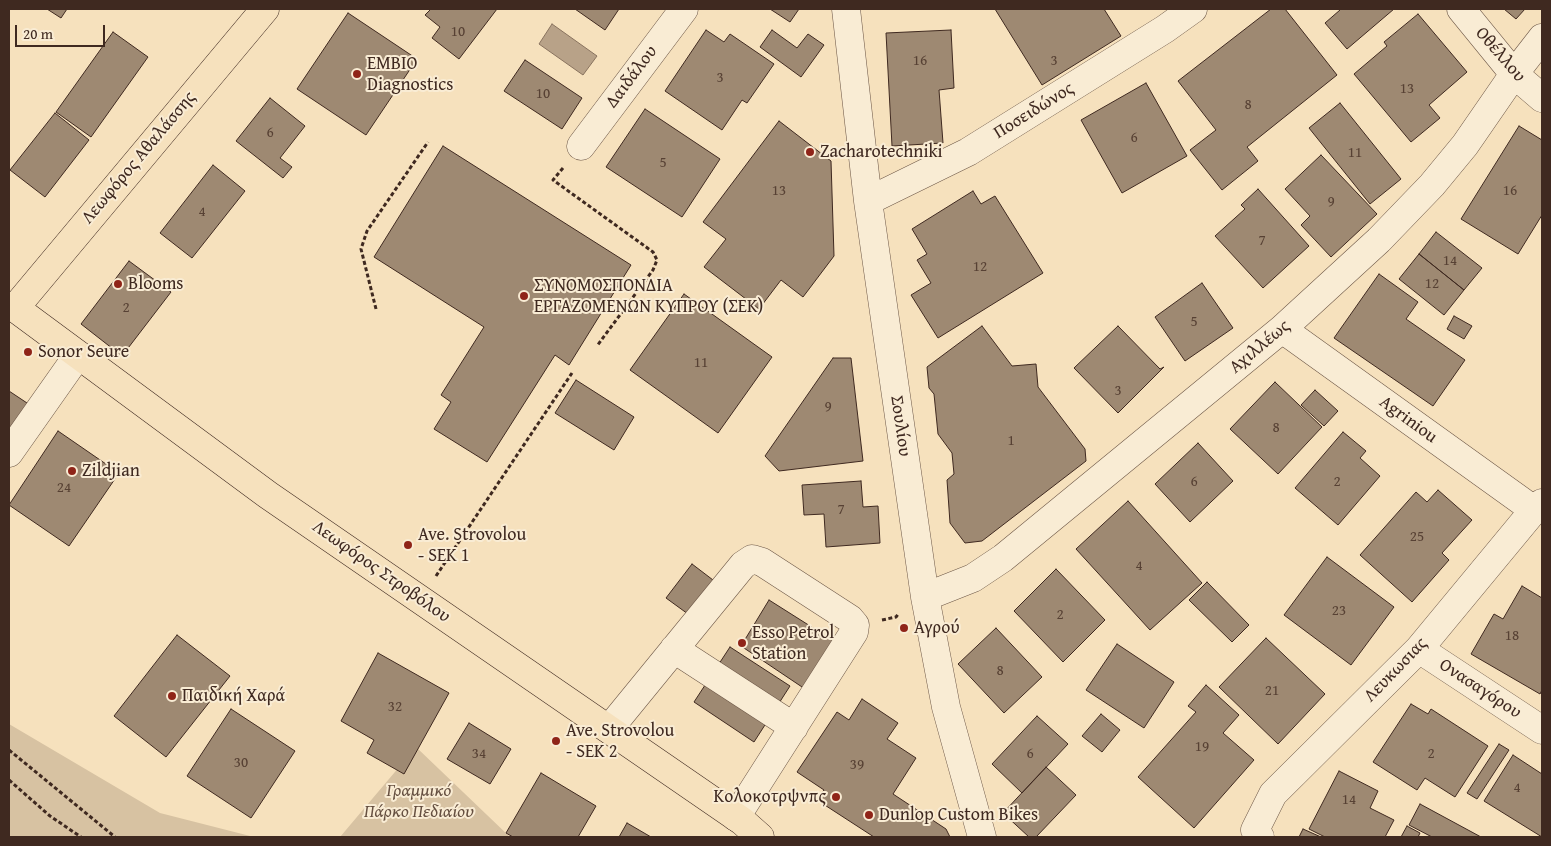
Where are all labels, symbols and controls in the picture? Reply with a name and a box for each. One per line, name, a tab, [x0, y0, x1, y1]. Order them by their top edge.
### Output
scale bar	[18, 15, 108, 47]
text: 20 m	[23, 23, 53, 44]
house number: 10	[451, 23, 465, 41]
street label: Οθέλλου	[1470, 23, 1530, 87]
street label: Δαιδάλου	[602, 42, 662, 112]
house number: 16	[913, 52, 927, 70]
house number: 3	[1050, 52, 1058, 70]
place label: EMBIO Diagnostics	[367, 53, 453, 96]
marker: EMBIO Diagnostics	[351, 68, 363, 80]
house number: 3	[716, 69, 724, 87]
street label: Ποσειδώνος	[990, 78, 1078, 144]
house number: 13	[1400, 80, 1414, 98]
house number: 10	[536, 85, 550, 103]
street label: Λεωφόρος Αθαλάσσης	[77, 87, 201, 229]
house number: 8	[1244, 96, 1252, 114]
house number: 6	[266, 124, 274, 142]
house number: 6	[1130, 129, 1138, 147]
place label: Zacharotechniki	[820, 141, 943, 163]
house number: 11	[1348, 144, 1362, 162]
marker: Zacharotechniki	[804, 146, 816, 158]
house number: 5	[659, 154, 667, 172]
house number: 13	[772, 182, 786, 200]
house number: 16	[1503, 182, 1517, 200]
house number: 9	[1327, 193, 1335, 211]
house number: 4	[198, 203, 206, 221]
house number: 7	[1258, 232, 1266, 250]
house number: 14	[1443, 252, 1457, 270]
house number: 12	[973, 258, 987, 276]
place label: Blooms	[128, 273, 183, 295]
place label: ΣΥΝΟΜΟΣΠΟΝΔΙΑ ΕΡΓΑΖΟΜΕΝΩΝ ΚΥΠΡΟΥ (ΣΕΚ)	[534, 275, 763, 318]
house number: 12	[1425, 275, 1439, 293]
marker: Blooms	[112, 278, 124, 290]
marker: ΣΥΝΟΜΟΣΠΟΝΔΙΑ ΕΡΓΑΖΟΜΕΝΩΝ ΚΥΠΡΟΥ (ΣΕΚ)	[518, 290, 530, 302]
house number: 2	[122, 299, 130, 317]
house number: 5	[1190, 313, 1198, 331]
street label: Αχιλλέως	[1225, 316, 1295, 378]
place label: Sonor Seure	[38, 341, 129, 363]
marker: Sonor Seure	[22, 346, 34, 358]
house number: 11	[694, 354, 708, 372]
house number: 3	[1114, 382, 1122, 400]
street label: Agriniou	[1375, 392, 1441, 448]
street label: Σουλίου	[885, 394, 915, 458]
house number: 9	[824, 398, 832, 416]
house number: 8	[1272, 419, 1280, 437]
house number: 1	[1007, 432, 1015, 450]
place label: Zildjian	[82, 460, 140, 482]
marker: Zildjian	[66, 465, 78, 477]
house number: 6	[1190, 473, 1198, 491]
house number: 2	[1333, 473, 1341, 491]
house number: 24	[57, 479, 71, 497]
house number: 7	[837, 501, 845, 519]
street label: Λεωφόρος Στροβόλου	[308, 516, 454, 628]
place label: Ave. Strovolou - SEK 1	[418, 524, 526, 566]
house number: 25	[1410, 528, 1424, 546]
marker: Ave. Strovolou - SEK 1	[402, 539, 414, 551]
house number: 4	[1135, 557, 1143, 575]
house number: 23	[1332, 602, 1346, 620]
house number: 2	[1056, 606, 1064, 624]
place label: Αγρού	[914, 617, 960, 639]
place label: Esso Petrol Station	[752, 622, 834, 664]
marker: Αγρού	[898, 622, 910, 634]
house number: 18	[1505, 627, 1519, 645]
street label: Λευκωσιας	[1360, 633, 1432, 707]
marker: Esso Petrol Station	[736, 637, 748, 649]
street label: Ονασαγόρου	[1435, 654, 1525, 724]
house number: 8	[996, 662, 1004, 680]
house number: 21	[1265, 682, 1279, 700]
place label: Παιδική Χαρά	[182, 685, 285, 707]
marker: Παιδική Χαρά	[166, 690, 178, 702]
house number: 32	[388, 698, 402, 716]
place label: Ave. Strovolou - SEK 2	[566, 720, 674, 762]
marker: Ave. Strovolou - SEK 2	[550, 735, 562, 747]
house number: 19	[1195, 738, 1209, 756]
house number: 34	[472, 745, 486, 763]
house number: 6	[1026, 745, 1034, 763]
house number: 2	[1427, 745, 1435, 763]
house number: 30	[234, 754, 248, 772]
house number: 39	[850, 756, 864, 774]
house number: 4	[1513, 779, 1521, 797]
park label: Γραμμικό Πάρκο Πεδιαίου	[364, 780, 474, 822]
place label: Κολοκοτρψνπς	[714, 786, 826, 808]
marker: Κολοκοτρψνπς	[830, 791, 842, 803]
house number: 14	[1342, 791, 1356, 809]
place label: Dunlop Custom Bikes	[879, 804, 1038, 826]
marker: Dunlop Custom Bikes	[863, 809, 875, 821]

